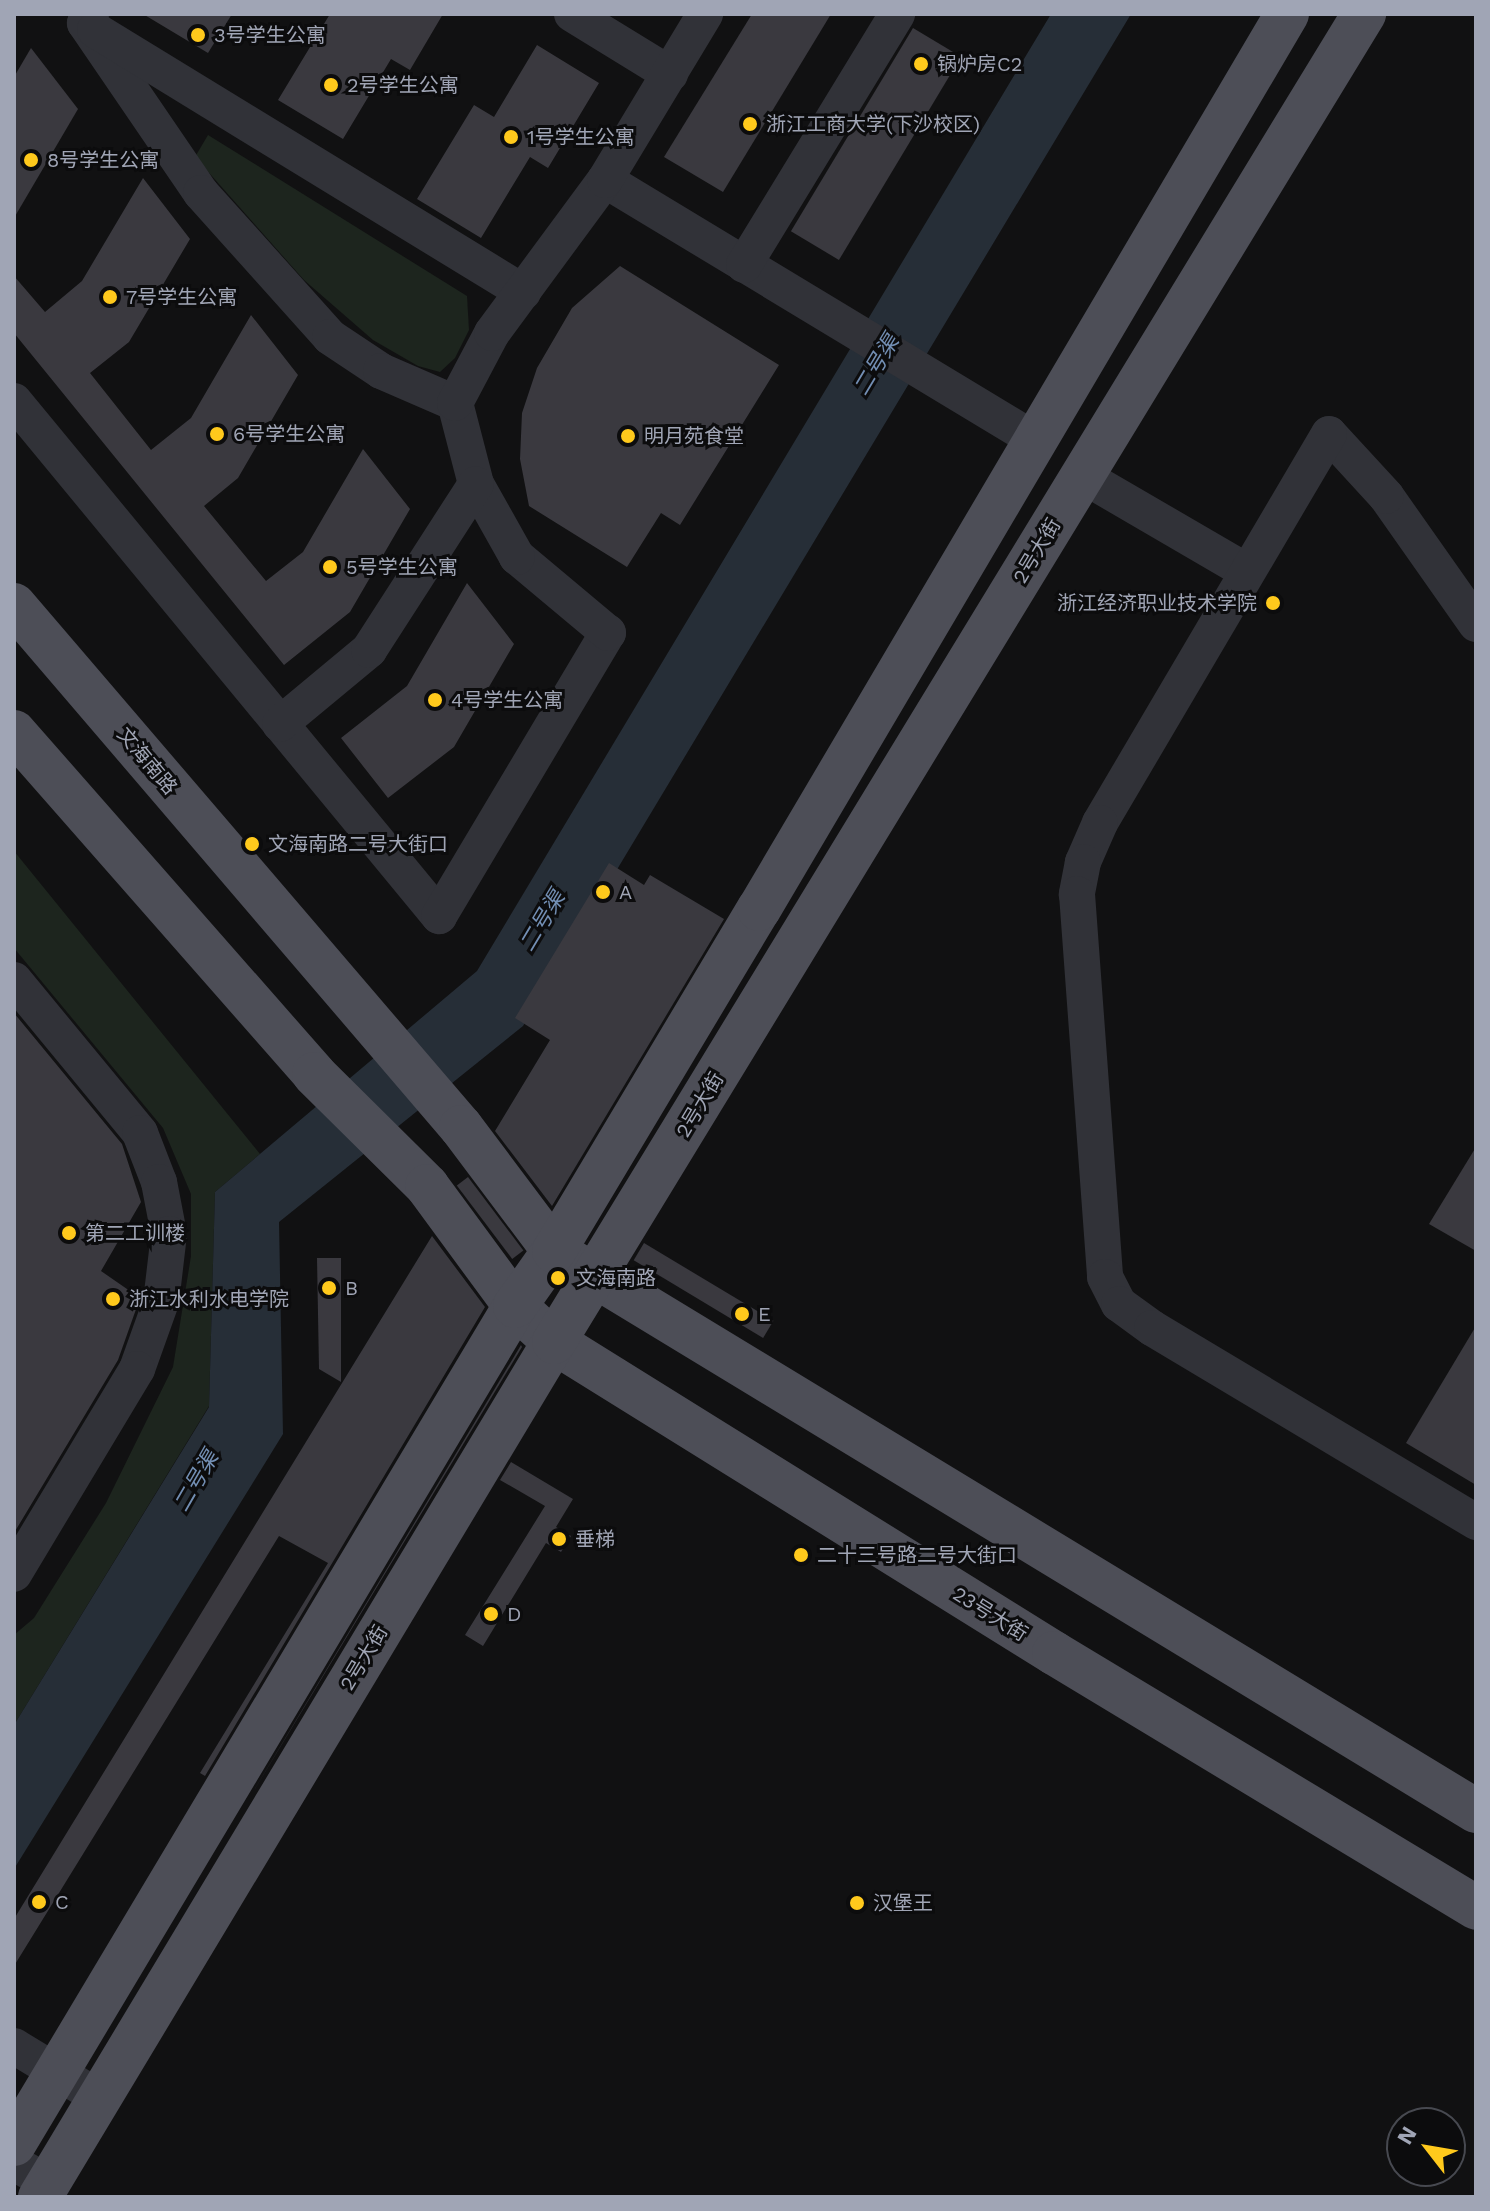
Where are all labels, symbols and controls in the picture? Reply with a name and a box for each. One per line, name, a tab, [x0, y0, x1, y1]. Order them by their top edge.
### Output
place label: 3号学生公寓	[214, 23, 326, 47]
marker: 3号学生公寓	[189, 26, 207, 44]
place label: 锅炉房C2	[937, 52, 1022, 76]
marker: 锅炉房C2	[912, 55, 930, 73]
place label: 2号学生公寓	[347, 73, 459, 97]
marker: 2号学生公寓	[322, 76, 340, 94]
place label: 浙江工商大学(下沙校区)	[766, 112, 980, 136]
marker: 浙江工商大学(下沙校区)	[741, 115, 759, 133]
place label: 1号学生公寓	[527, 125, 635, 149]
marker: 1号学生公寓	[502, 128, 520, 146]
place label: 8号学生公寓	[47, 148, 159, 172]
marker: 8号学生公寓	[22, 151, 40, 169]
place label: 7号学生公寓	[126, 285, 237, 309]
marker: 7号学生公寓	[101, 288, 119, 306]
water label: 二号渠	[848, 330, 904, 400]
place label: 6号学生公寓	[233, 422, 345, 446]
place label: 明月苑食堂	[644, 424, 744, 448]
marker: 6号学生公寓	[208, 425, 226, 443]
marker: 明月苑食堂	[619, 427, 637, 445]
street label: 2号大街	[1008, 514, 1066, 588]
place label: 5号学生公寓	[346, 555, 458, 579]
marker: 5号学生公寓	[321, 558, 339, 576]
place label: 浙江经济职业技术学院	[1057, 591, 1257, 615]
marker: 浙江经济职业技术学院	[1264, 594, 1282, 612]
place label: 4号学生公寓	[451, 688, 563, 712]
marker: 4号学生公寓	[426, 691, 444, 709]
street label: 文海南路	[112, 723, 182, 799]
place label: 文海南路二号大街口	[268, 832, 448, 856]
marker: 文海南路二号大街口	[243, 835, 261, 853]
place label: A	[619, 880, 632, 904]
marker: A	[594, 883, 612, 901]
water label: 二号渠	[514, 886, 570, 956]
street label: 2号大街	[671, 1068, 729, 1142]
place label: 第二工训楼	[85, 1221, 185, 1245]
marker: 第二工训楼	[60, 1224, 78, 1242]
place label: 文海南路	[576, 1266, 656, 1290]
marker: 文海南路	[547, 1267, 569, 1289]
place label: B	[345, 1276, 358, 1300]
marker: B	[320, 1279, 338, 1297]
place label: 浙江水利水电学院	[129, 1287, 289, 1311]
marker: 浙江水利水电学院	[104, 1290, 122, 1308]
place label: E	[758, 1302, 771, 1326]
marker: E	[733, 1305, 751, 1323]
water label: 二号渠	[168, 1446, 224, 1516]
place label: 垂梯	[575, 1527, 615, 1551]
marker: 垂梯	[550, 1530, 568, 1548]
place label: 二十三号路二号大街口	[817, 1543, 1017, 1567]
marker: 二十三号路二号大街口	[792, 1546, 810, 1564]
street label: 23号大街	[948, 1582, 1032, 1646]
place label: D	[507, 1602, 521, 1626]
marker: D	[482, 1605, 500, 1623]
street label: 2号大街	[335, 1621, 393, 1695]
place label: C	[55, 1890, 69, 1914]
place label: 汉堡王	[873, 1891, 933, 1915]
marker: C	[30, 1893, 48, 1911]
marker: 汉堡王	[848, 1894, 866, 1912]
north arrow	[1386, 2107, 1466, 2187]
text: N	[1392, 2122, 1422, 2149]

